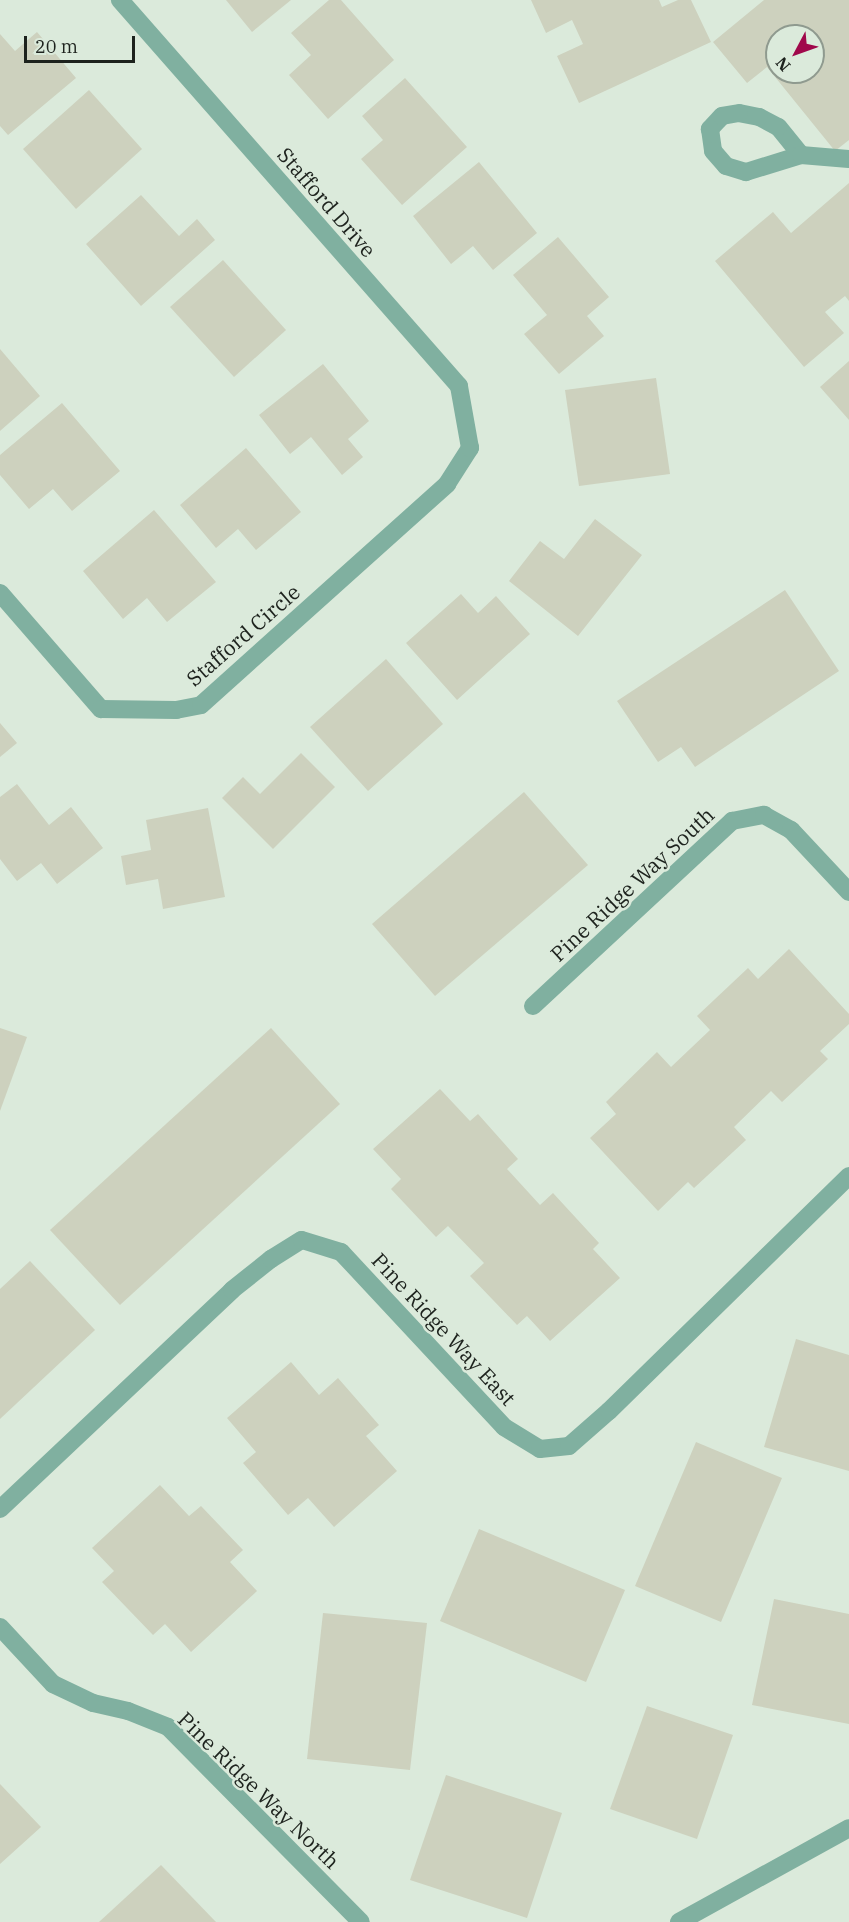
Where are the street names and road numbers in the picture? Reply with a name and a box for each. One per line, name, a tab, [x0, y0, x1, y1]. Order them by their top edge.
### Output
street label: Stafford Drive	[273, 142, 381, 262]
street label: Stafford Circle	[181, 579, 305, 691]
street label: Pine Ridge Way South	[545, 802, 719, 966]
street label: Pine Ridge Way East	[367, 1248, 521, 1410]
street label: Pine Ridge Way North	[173, 1706, 345, 1874]

